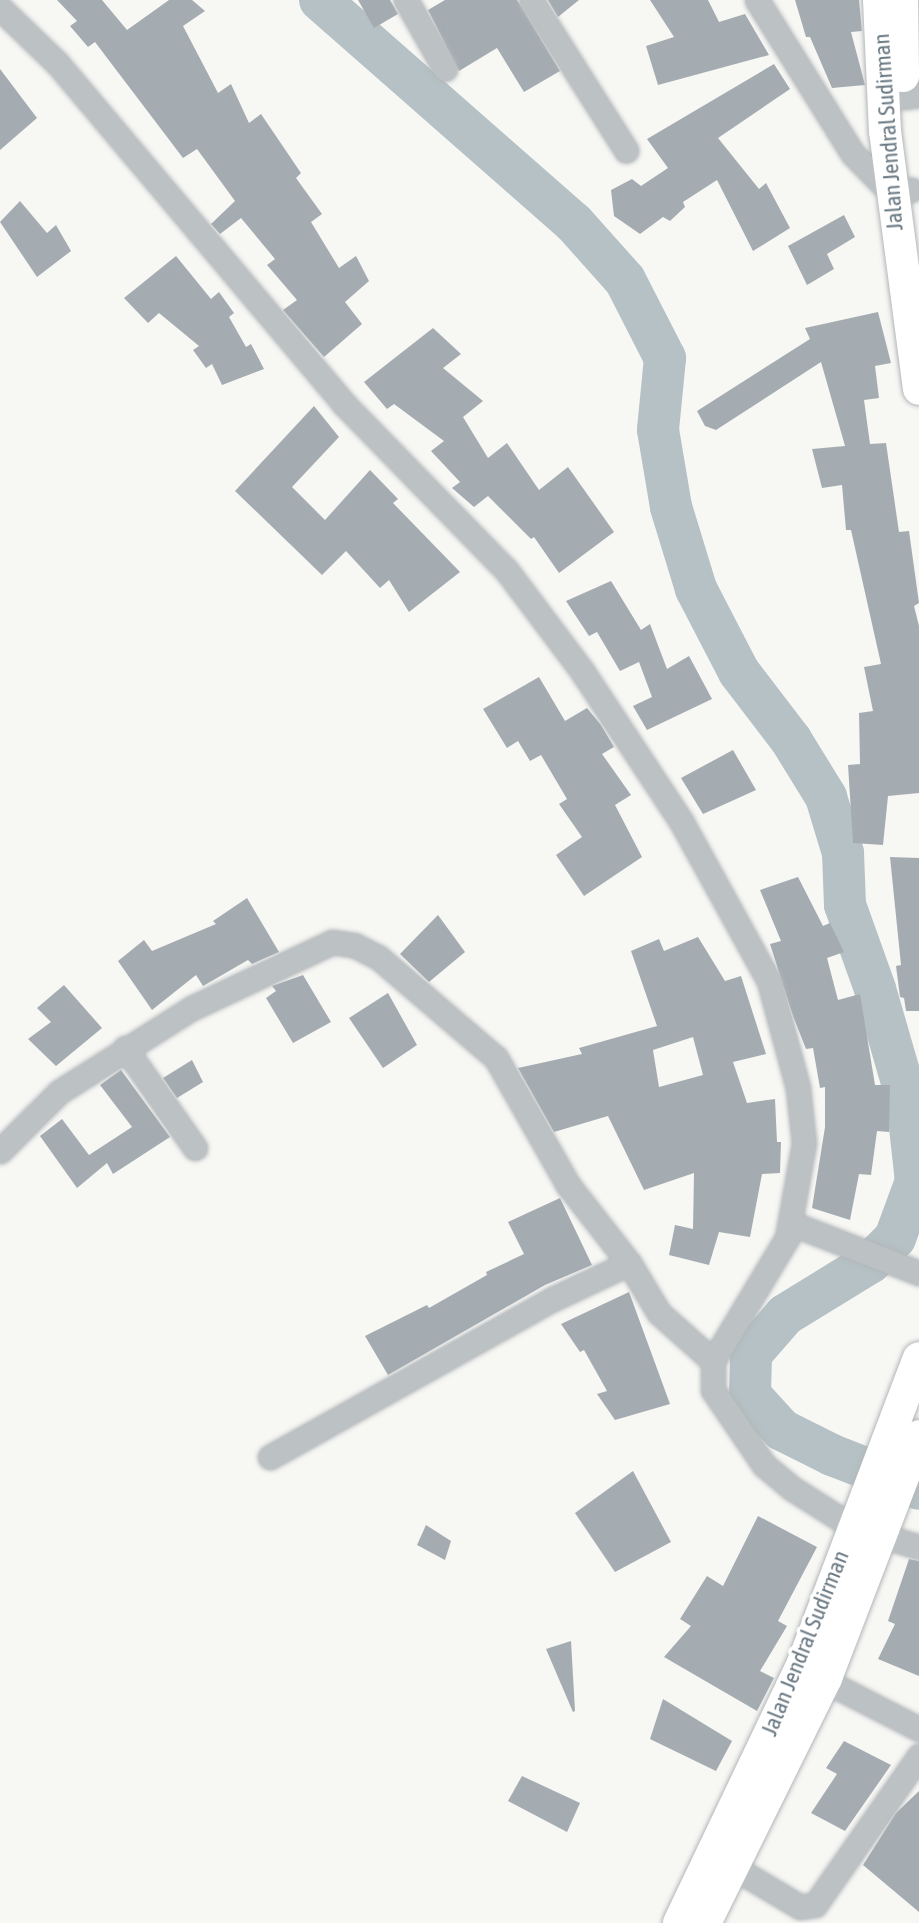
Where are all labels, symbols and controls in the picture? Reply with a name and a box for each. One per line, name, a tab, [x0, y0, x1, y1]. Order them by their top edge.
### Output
street label: Jalan Jendral Sudirman	[867, 33, 909, 231]
street label: Jalan Jendral Sudirman	[755, 1546, 855, 1740]

